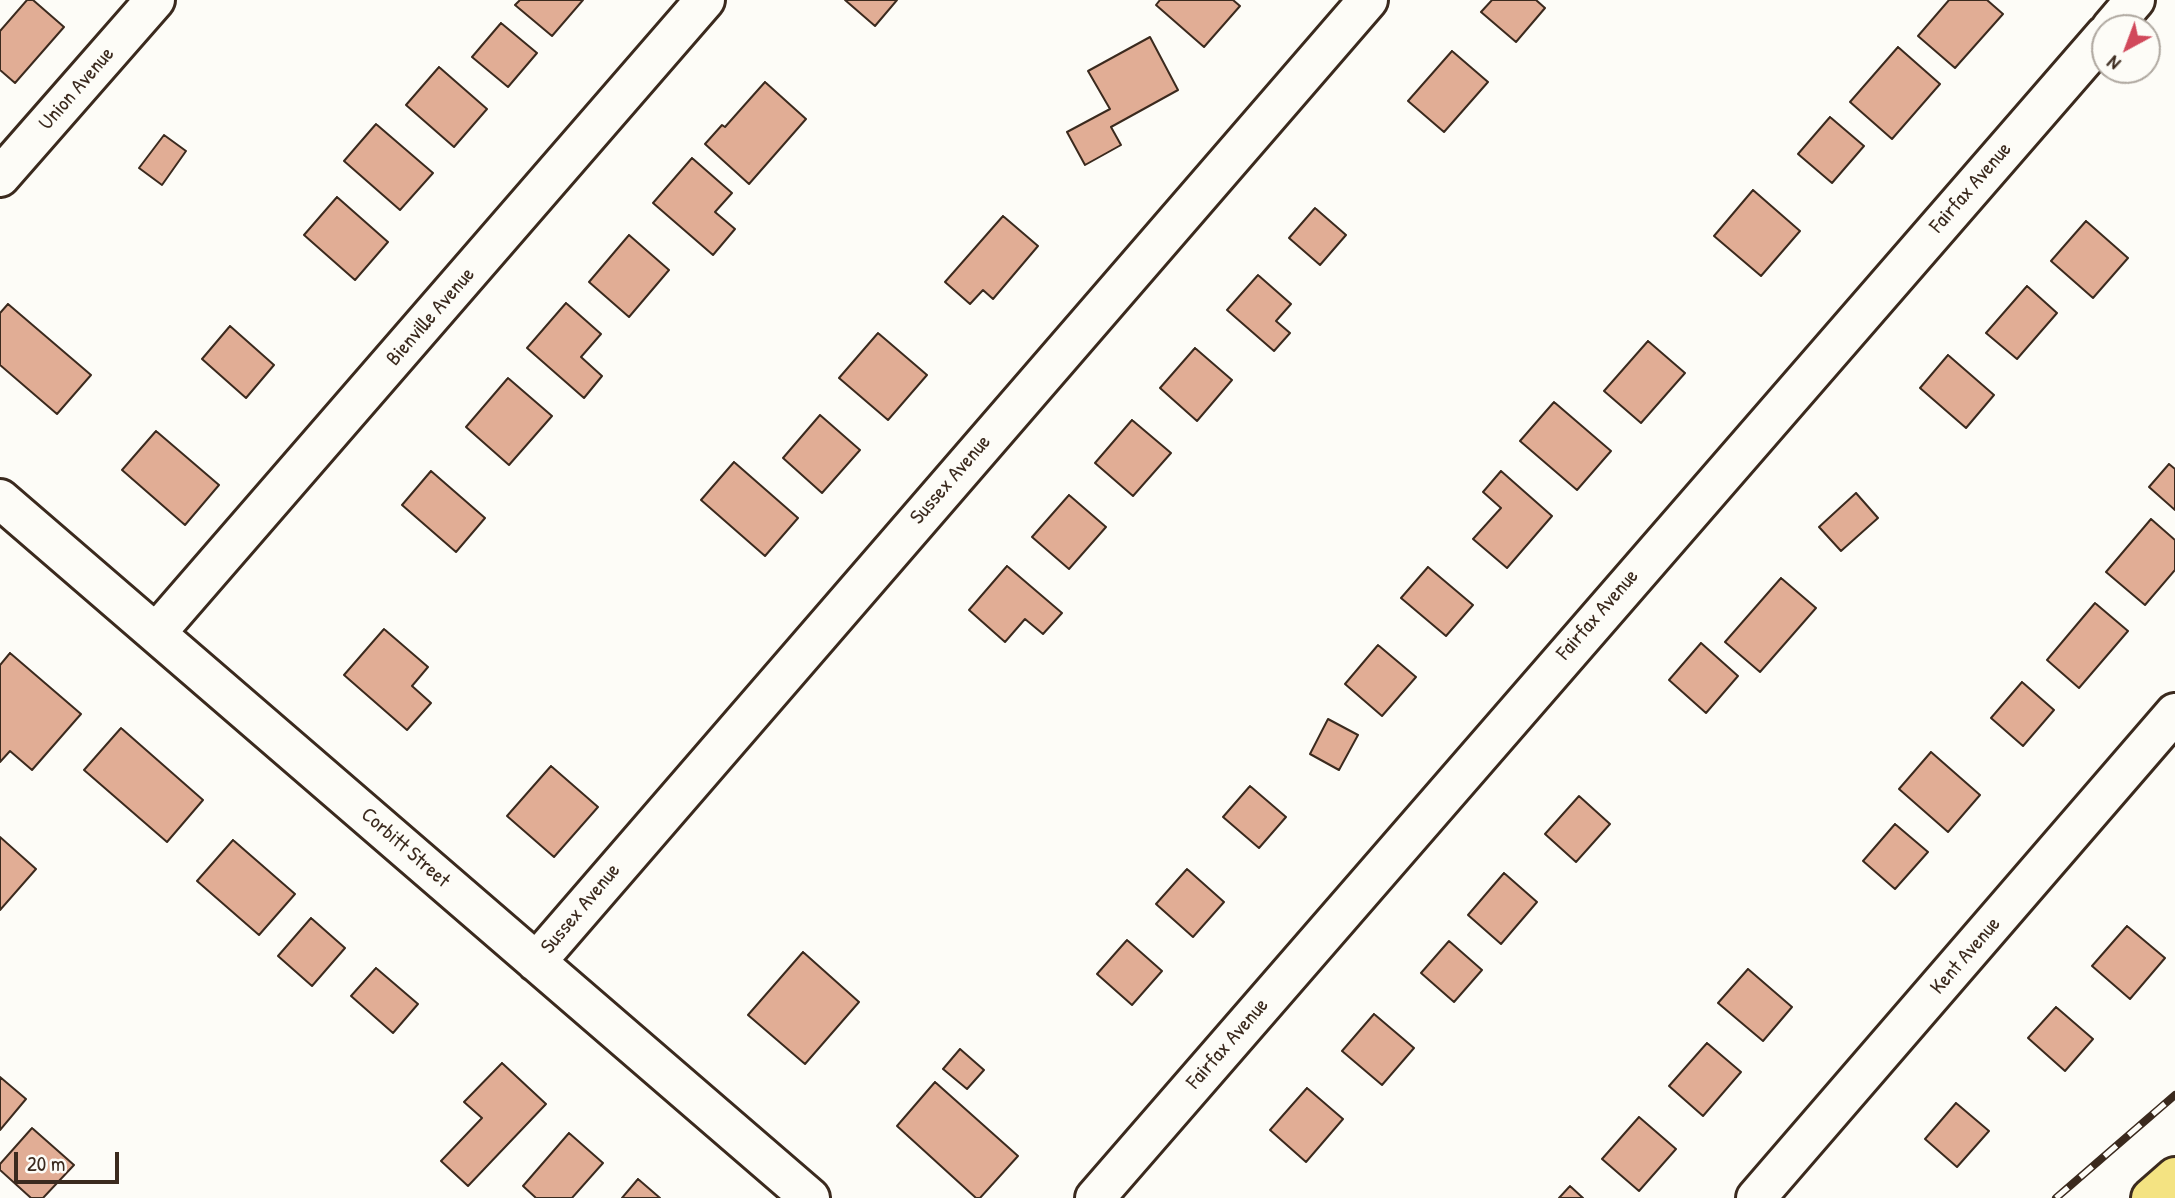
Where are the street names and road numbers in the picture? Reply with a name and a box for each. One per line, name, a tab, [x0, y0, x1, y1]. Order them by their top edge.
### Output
street label: Union Avenue	[34, 42, 120, 136]
street label: Fairfax Avenue	[1925, 137, 2017, 239]
street label: Bienville Avenue	[382, 263, 480, 371]
street label: Sussex Avenue	[905, 430, 997, 530]
street label: Fairfax Avenue	[1552, 564, 1644, 666]
street label: Corbitt Street	[355, 803, 455, 893]
street label: Sussex Avenue	[536, 859, 626, 959]
street label: Kent Avenue	[1926, 912, 2006, 1000]
street label: Fairfax Avenue	[1182, 993, 1274, 1095]

